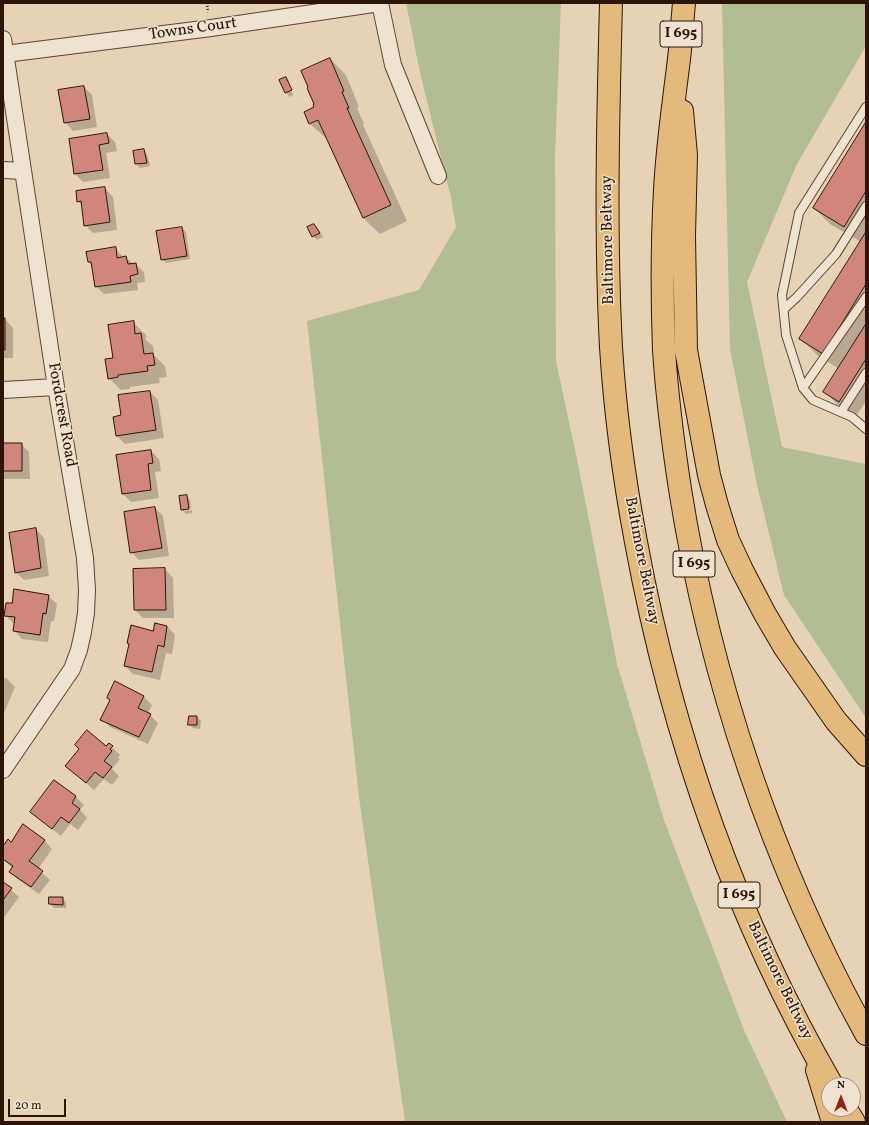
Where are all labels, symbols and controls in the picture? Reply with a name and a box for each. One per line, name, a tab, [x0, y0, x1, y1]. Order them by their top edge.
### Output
street label: Towns Court	[148, 14, 238, 46]
road number: I 695	[660, 21, 702, 47]
street label: Baltimore Beltway	[598, 175, 620, 305]
street label: Fordcrest Road	[42, 361, 80, 469]
street label: Baltimore Beltway	[619, 495, 663, 627]
road number: I 695	[673, 551, 715, 577]
road number: I 695	[718, 882, 760, 908]
street label: Baltimore Beltway	[742, 918, 816, 1044]
north arrow	[821, 1077, 861, 1117]
text: N	[837, 1078, 845, 1093]
scale bar	[10, 1091, 68, 1117]
text: 20 m	[15, 1098, 42, 1114]

